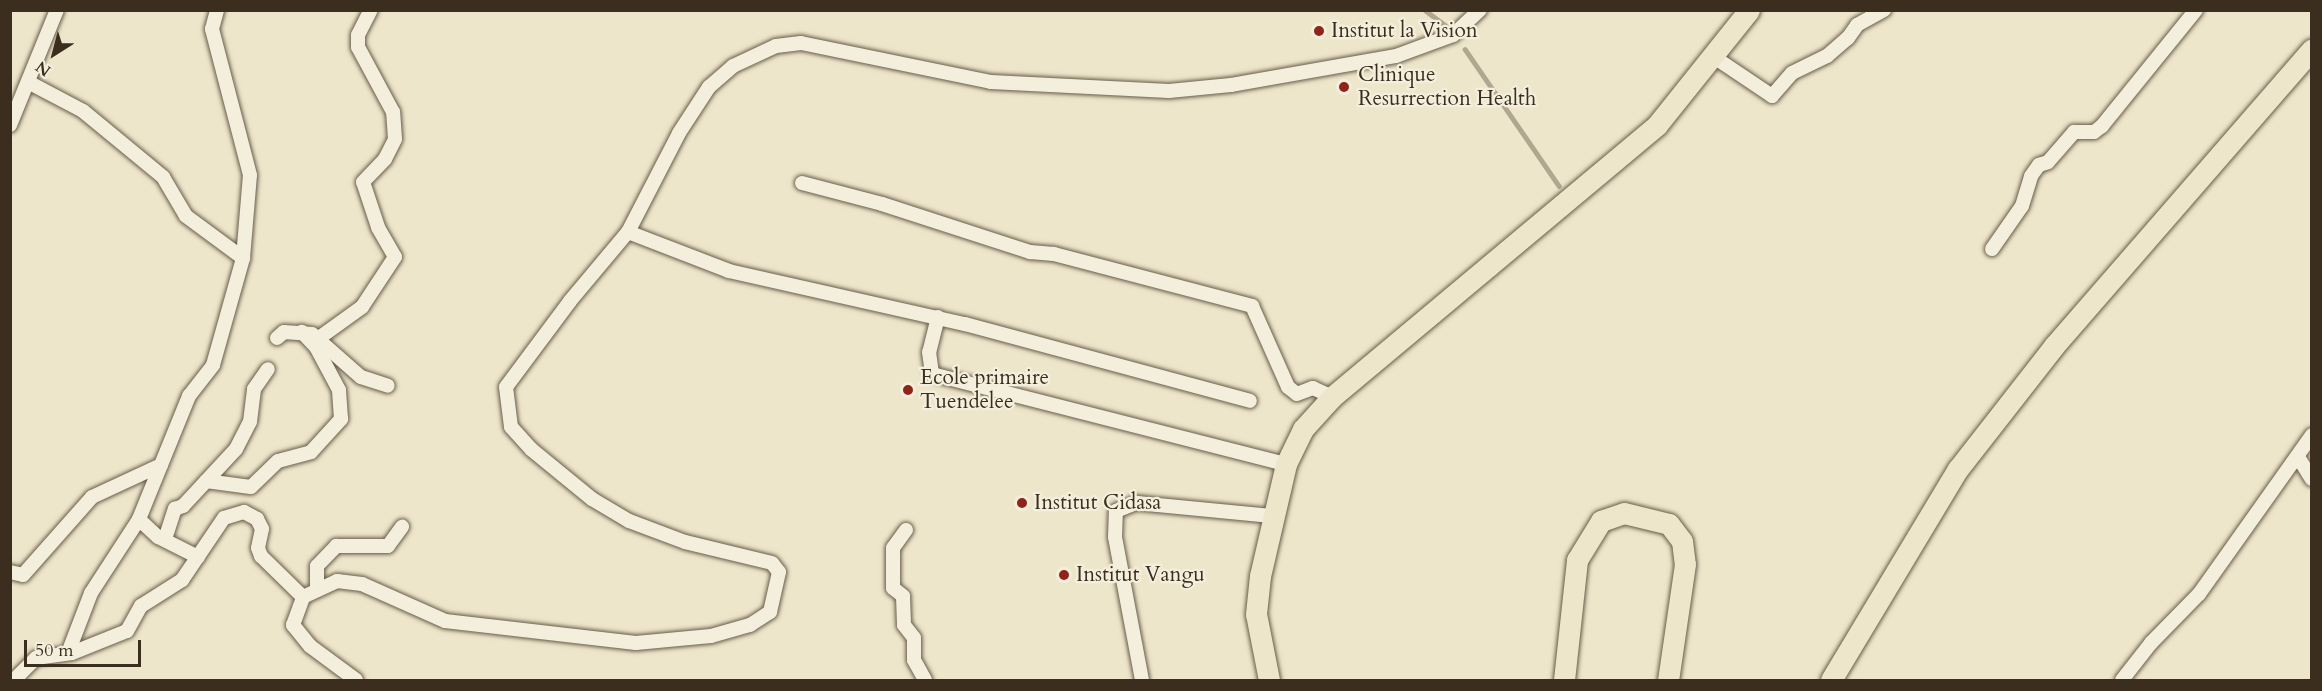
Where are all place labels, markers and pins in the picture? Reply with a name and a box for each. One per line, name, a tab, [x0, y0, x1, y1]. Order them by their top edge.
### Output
place label: Institut la Vision	[1331, 18, 1478, 44]
marker: Institut la Vision	[1312, 24, 1326, 38]
place label: Clinique Resurrection Health	[1358, 62, 1536, 112]
marker: Clinique Resurrection Health	[1335, 78, 1353, 96]
place label: Ecole primaire Tuendelee	[920, 365, 1049, 415]
marker: Ecole primaire Tuendelee	[901, 383, 915, 397]
place label: Institut Cidasa	[1034, 490, 1161, 516]
marker: Institut Cidasa	[1015, 496, 1029, 510]
place label: Institut Vangu	[1076, 562, 1205, 588]
marker: Institut Vangu	[1057, 568, 1071, 582]

